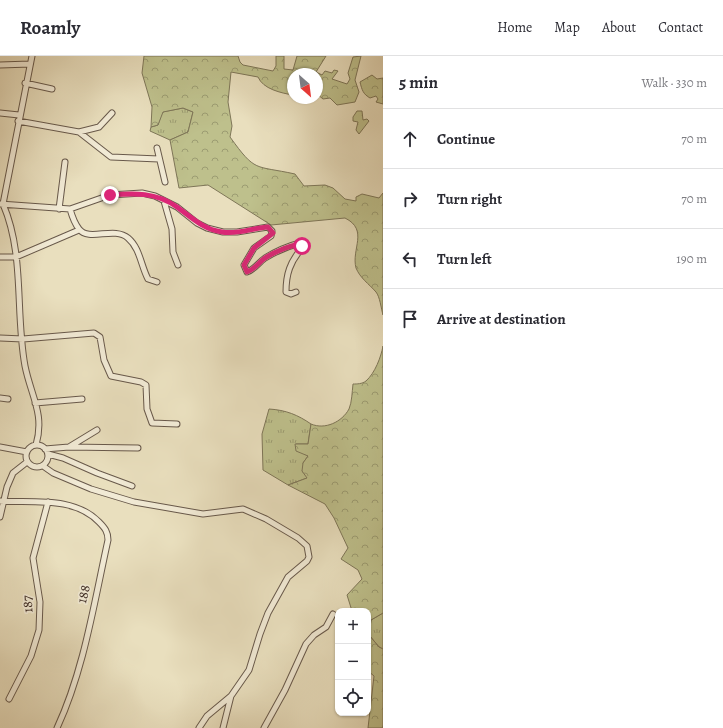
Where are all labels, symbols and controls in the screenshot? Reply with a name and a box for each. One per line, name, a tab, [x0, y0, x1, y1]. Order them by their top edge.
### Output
text: Roamly	[20, 15, 80, 41]
text: Home	[497, 18, 532, 37]
text: Map	[554, 18, 580, 37]
text: About	[602, 18, 636, 37]
text: Contact	[658, 18, 703, 37]
north arrow	[287, 68, 323, 104]
text: 5 min	[399, 71, 438, 94]
text: Walk · 330 m	[641, 74, 707, 91]
icon: ahead	[399, 128, 421, 150]
text: Continue	[437, 129, 495, 149]
text: 70 m	[681, 130, 707, 147]
route end	[101, 186, 119, 204]
icon: right	[399, 188, 421, 210]
text: Turn right	[437, 189, 502, 209]
text: 70 m	[681, 190, 707, 207]
route start	[293, 237, 311, 255]
icon: left	[399, 248, 421, 270]
text: Turn left	[437, 249, 492, 269]
text: 190 m	[676, 250, 707, 267]
icon: arrive	[399, 308, 421, 330]
text: Arrive at destination	[437, 309, 566, 329]
street label: 188	[72, 583, 95, 605]
street label: 187	[18, 595, 37, 613]
map controls	[335, 608, 371, 716]
button: +	[335, 608, 371, 644]
button: −	[335, 644, 371, 680]
button: locate	[335, 680, 371, 716]

